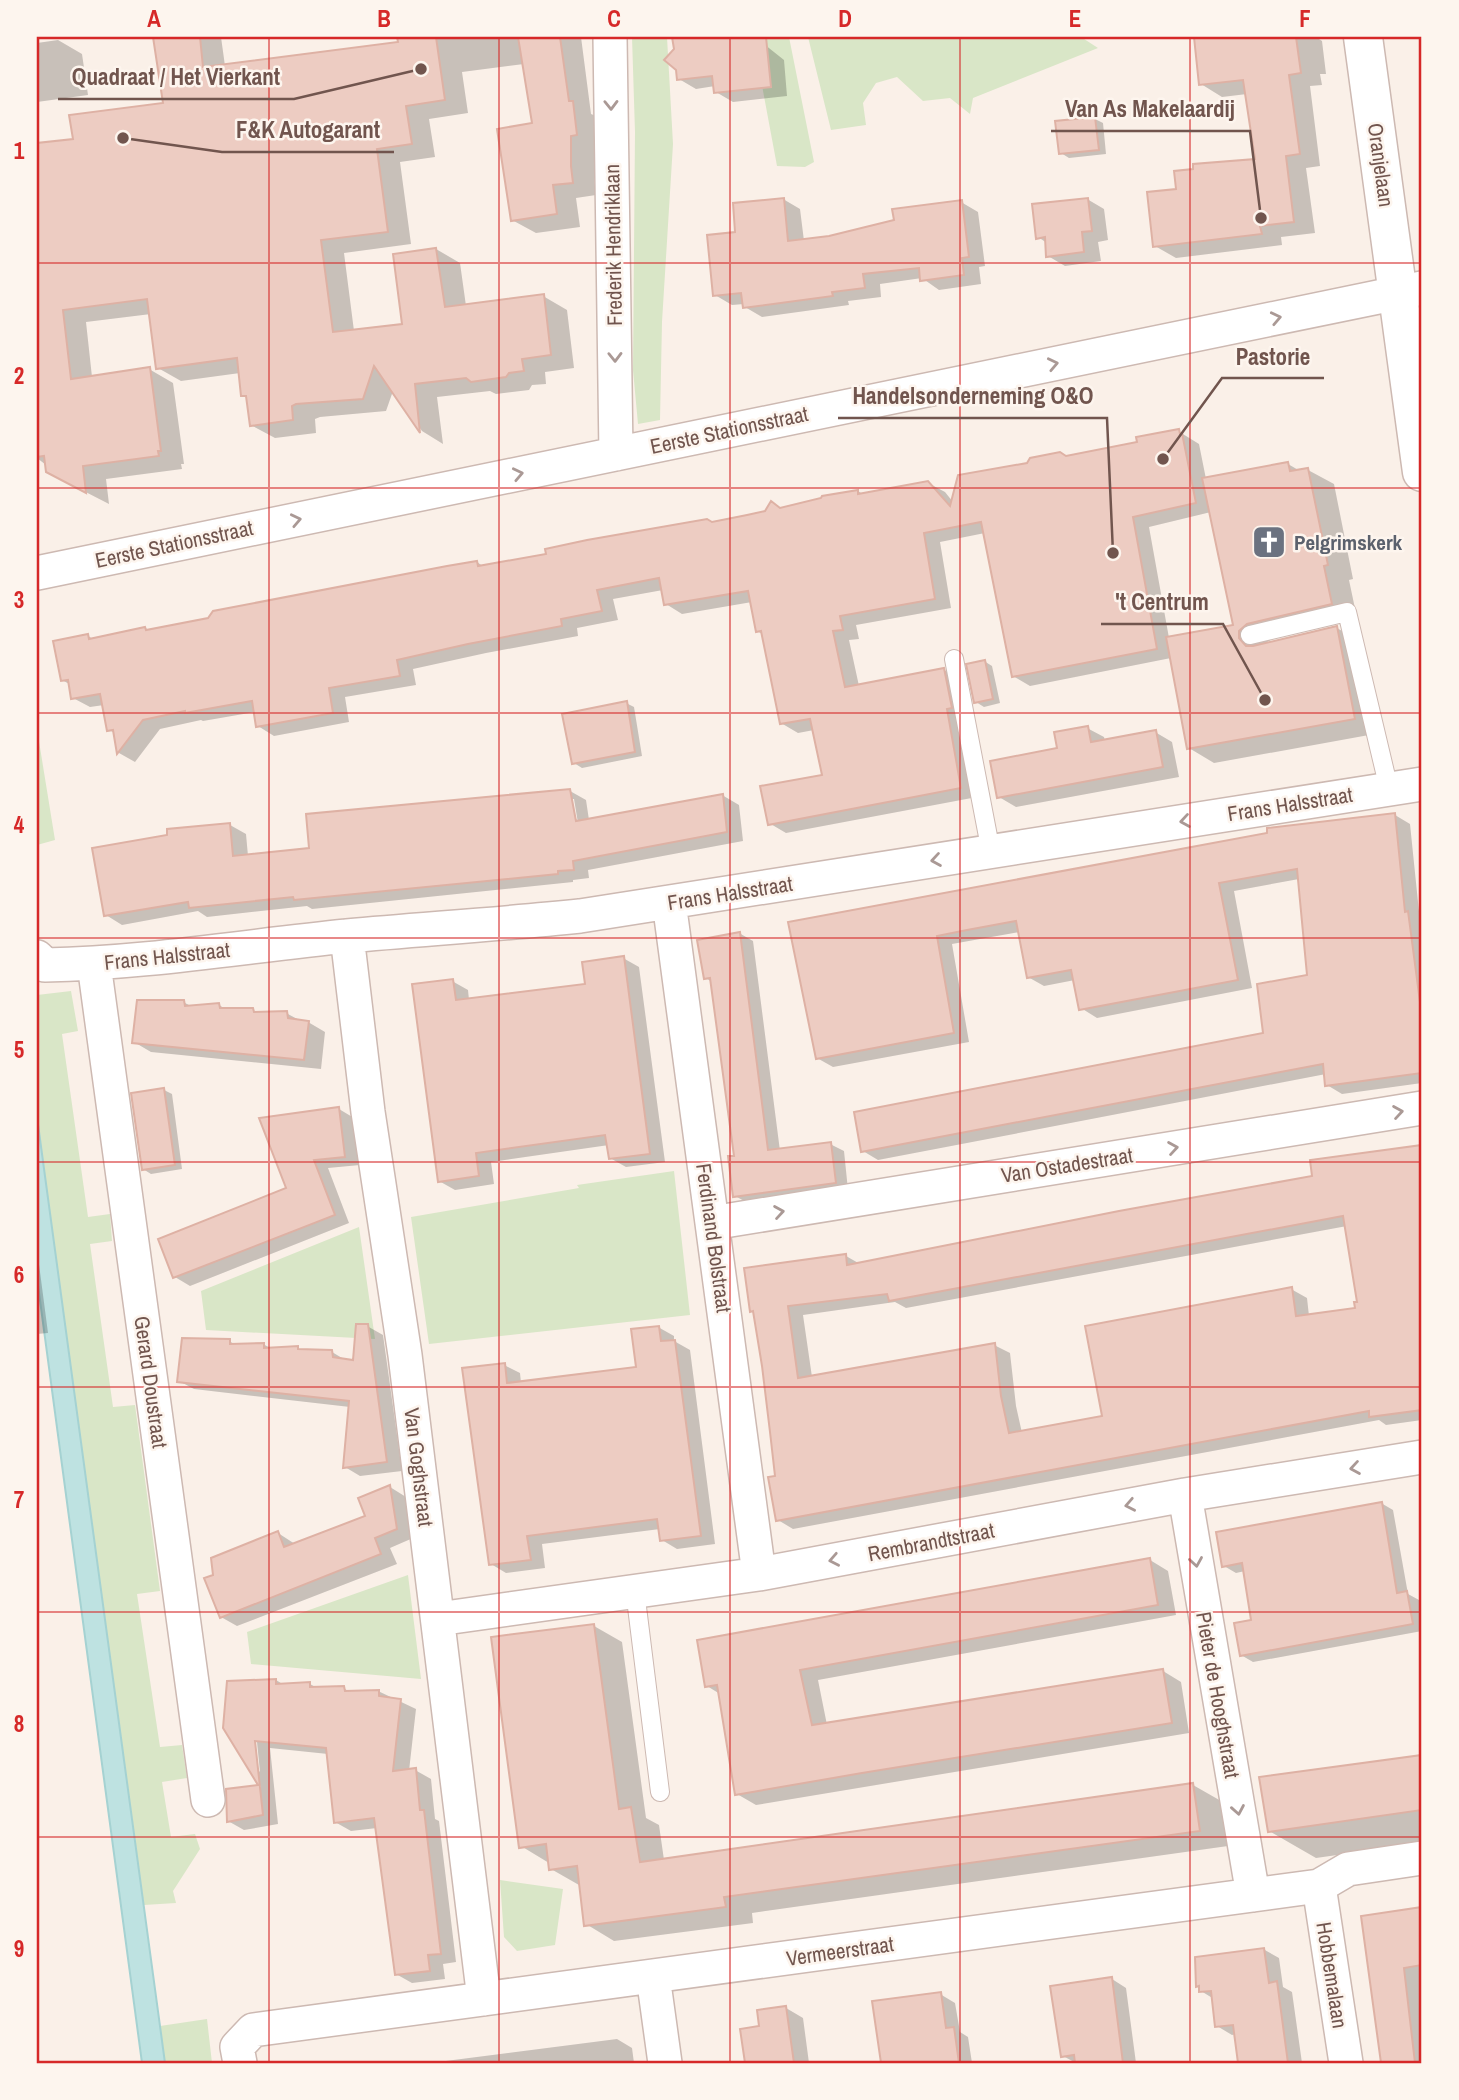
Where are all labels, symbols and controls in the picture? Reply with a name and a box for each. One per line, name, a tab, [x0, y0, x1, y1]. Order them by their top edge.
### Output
text: A	[147, 3, 161, 34]
text: B	[377, 3, 391, 34]
text: C	[607, 3, 621, 34]
text: D	[838, 3, 852, 34]
text: E	[1069, 3, 1081, 34]
text: F	[1299, 3, 1311, 34]
callout: Quadraat / Het Vierkant	[58, 55, 294, 99]
text: Quadraat / Het Vierkant	[72, 61, 280, 92]
callout: Van As Makelaardij	[1051, 87, 1250, 131]
text: Van As Makelaardij	[1065, 93, 1235, 124]
one-way arrow	[603, 100, 619, 111]
callout: F&K Autogarant	[222, 108, 394, 152]
text: F&K Autogarant	[236, 114, 380, 145]
street label: Oranjelaan	[1361, 121, 1401, 209]
text: 1	[14, 135, 25, 166]
street label: Frederik Hendriklaan	[597, 164, 629, 326]
one-way arrow	[1270, 311, 1282, 326]
callout: Pastorie	[1222, 334, 1324, 378]
text: Pastorie	[1236, 341, 1310, 372]
one-way arrow	[607, 352, 623, 363]
one-way arrow	[1047, 357, 1059, 372]
text: 2	[14, 360, 24, 391]
callout: Handelsonderneming O&O	[838, 374, 1107, 418]
text: Handelsonderneming O&O	[852, 380, 1094, 411]
street label: Eerste Stationsstraat	[647, 399, 811, 461]
one-way arrow	[512, 467, 524, 482]
street label: Eerste Stationsstraat	[92, 513, 256, 575]
one-way arrow	[290, 513, 302, 528]
church icon: Pelgrimskerk	[1250, 523, 1288, 561]
place label: Pelgrimskerk	[1294, 528, 1403, 557]
callout: 't Centrum	[1101, 580, 1223, 624]
text: 3	[14, 584, 24, 615]
text: 't Centrum	[1115, 586, 1209, 617]
street label: Frans Halsstraat	[1225, 780, 1355, 828]
text: 4	[14, 809, 25, 840]
one-way arrow	[1180, 813, 1191, 828]
one-way arrow	[931, 852, 942, 867]
street label: Frans Halsstraat	[665, 869, 795, 917]
street label: Frans Halsstraat	[103, 935, 232, 977]
text: 5	[14, 1034, 24, 1065]
one-way arrow	[1392, 1105, 1404, 1120]
street label: Van Ostadestraat	[999, 1140, 1135, 1190]
one-way arrow	[1167, 1141, 1179, 1156]
street label: Ferdinand Bolstraat	[689, 1162, 739, 1315]
one-way arrow	[774, 1205, 785, 1220]
text: 6	[14, 1259, 24, 1290]
street label: Gerard Doustraat	[127, 1314, 175, 1450]
street label: Van Goghstraat	[397, 1406, 441, 1528]
one-way arrow	[1349, 1460, 1361, 1475]
text: 7	[14, 1484, 24, 1515]
one-way arrow	[1124, 1496, 1136, 1511]
street label: Rembrandtstraat	[865, 1515, 997, 1568]
one-way arrow	[828, 1552, 840, 1567]
one-way arrow	[1188, 1556, 1203, 1568]
street label: Pieter de Hooghstraat	[1189, 1610, 1247, 1781]
text: 8	[14, 1708, 24, 1739]
one-way arrow	[1230, 1804, 1245, 1816]
street label: Hobbemalaan	[1309, 1920, 1355, 2030]
street label: Vermeerstraat	[784, 1929, 896, 1973]
text: 9	[14, 1933, 24, 1964]

